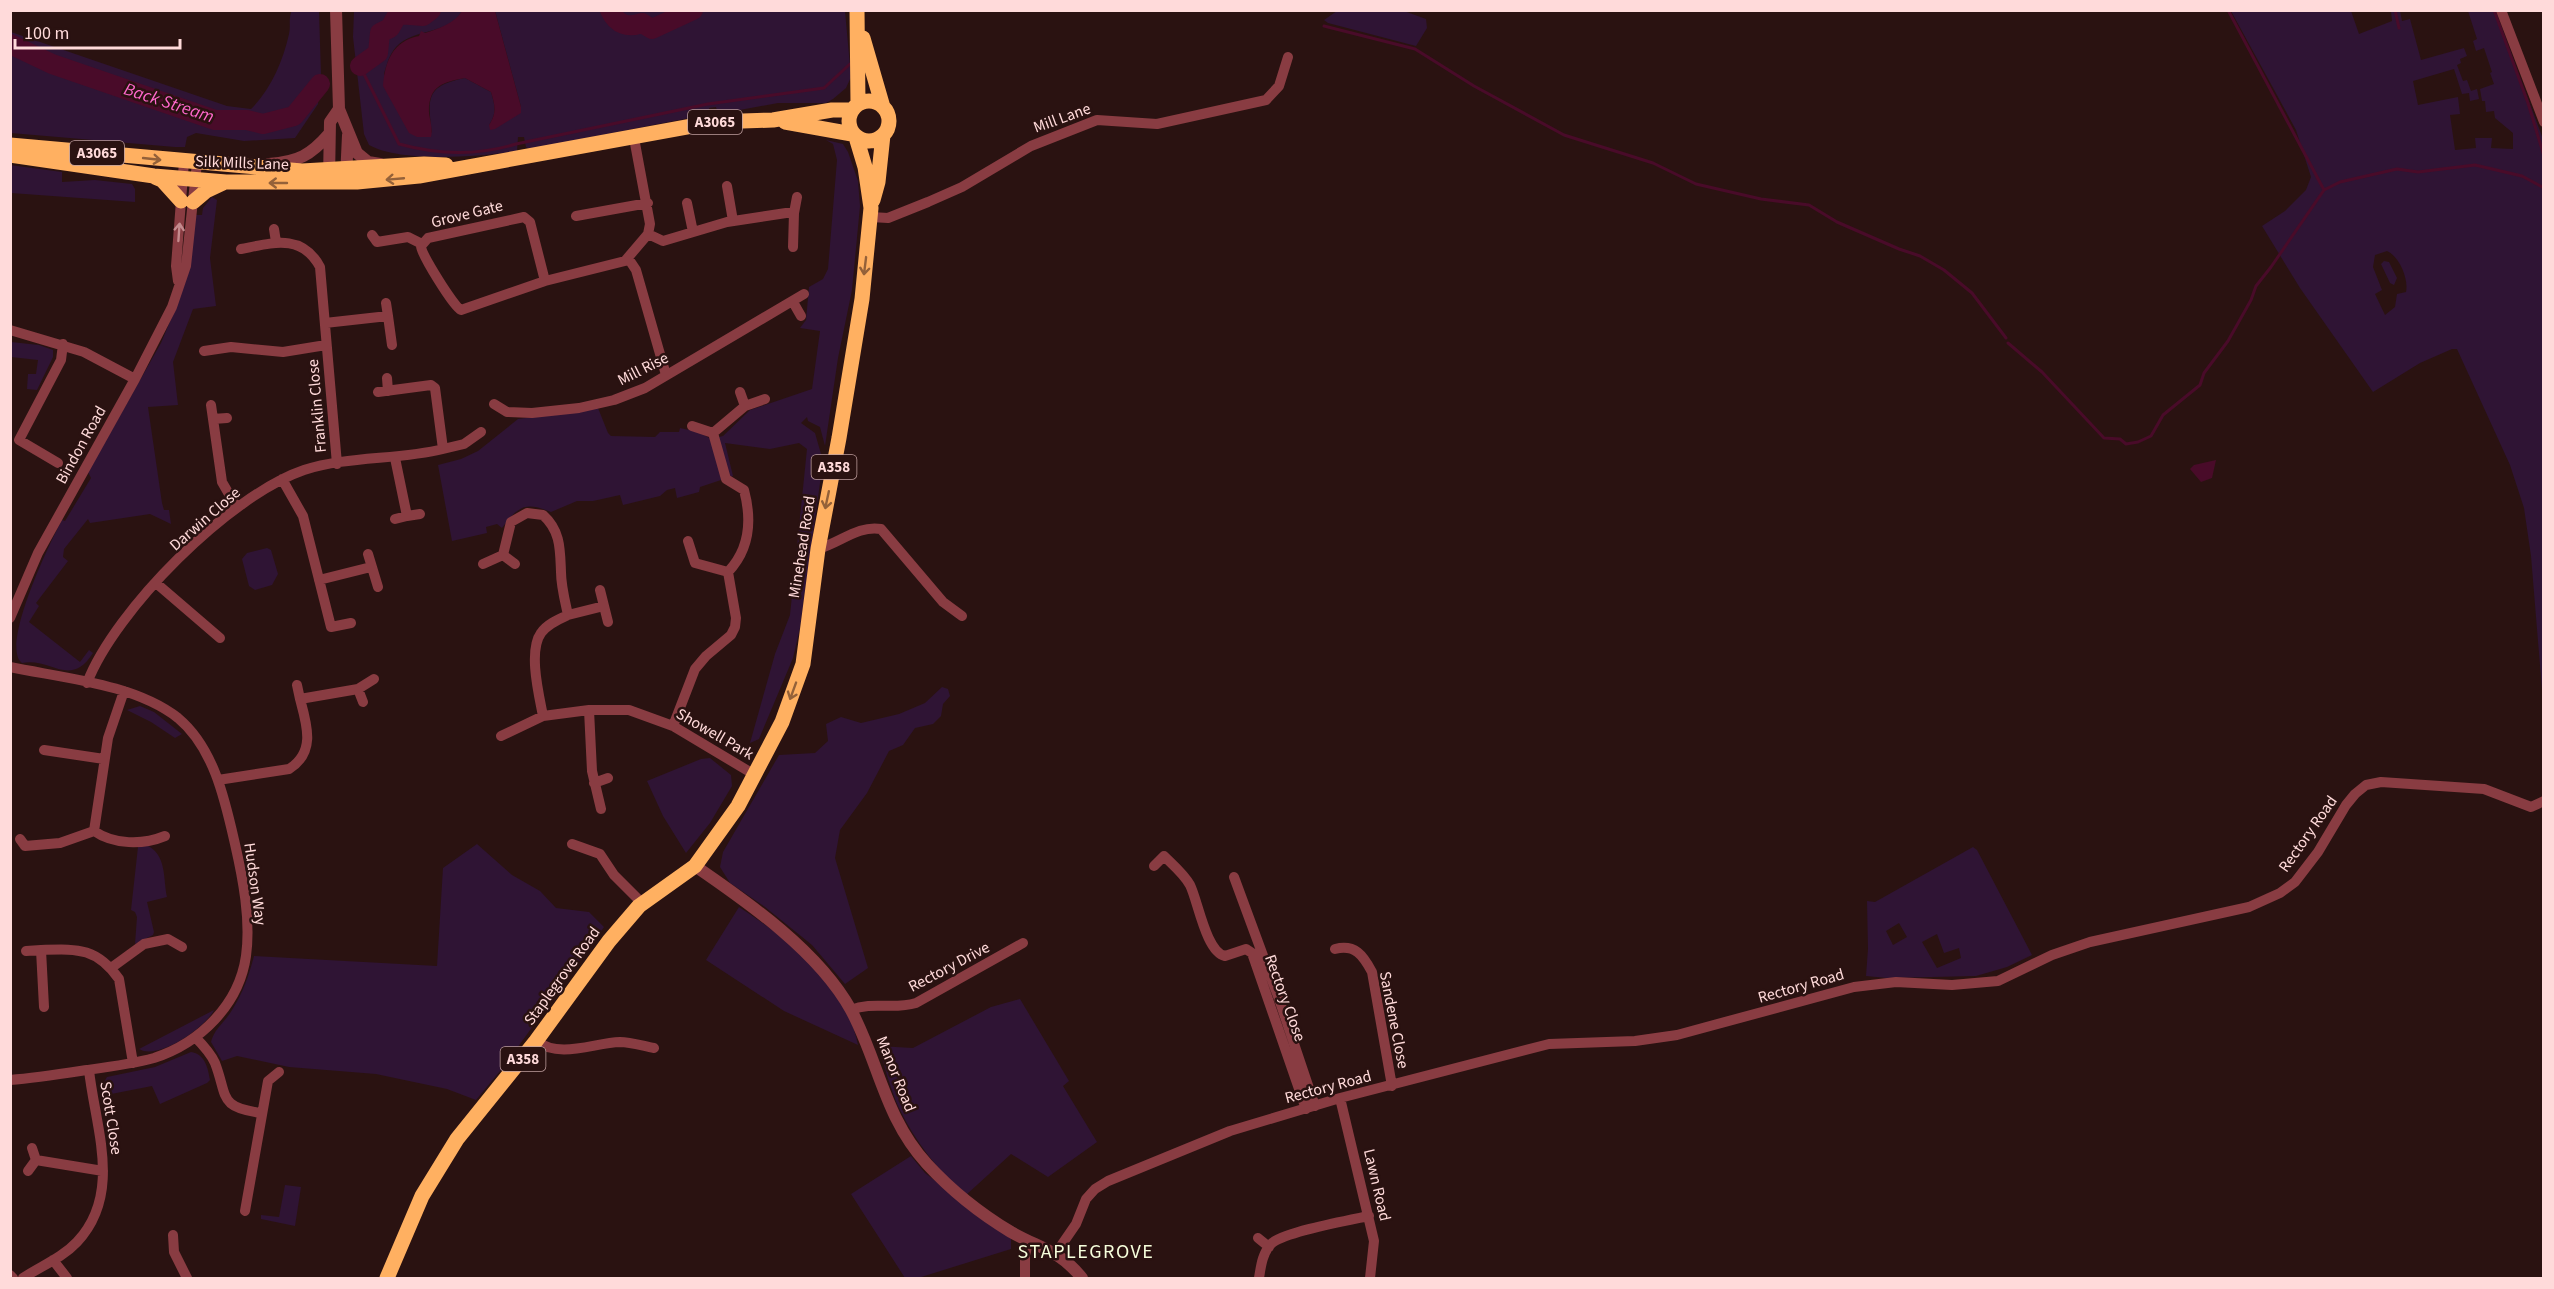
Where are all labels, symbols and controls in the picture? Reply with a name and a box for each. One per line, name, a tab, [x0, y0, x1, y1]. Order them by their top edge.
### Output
scale bar	[15, 12, 180, 50]
text: 100 m	[24, 21, 69, 46]
water label: Back Stream	[121, 77, 217, 129]
street label: Mill Lane	[1030, 97, 1094, 139]
road number: A3065	[688, 110, 742, 134]
road number: A3065	[70, 141, 124, 165]
street label: Silk Mills Lane	[195, 150, 289, 176]
one-way arrow	[142, 154, 162, 165]
one-way arrow	[385, 173, 405, 184]
one-way arrow	[268, 177, 288, 189]
street label: Grove Gate	[429, 194, 505, 234]
one-way arrow	[173, 223, 184, 243]
one-way arrow	[860, 255, 871, 275]
street label: Mill Rise	[614, 347, 672, 391]
street label: Franklin Close	[302, 358, 332, 454]
street label: Bindon Road	[51, 402, 111, 488]
road number: A358	[812, 455, 856, 479]
street label: Darwin Close	[165, 482, 245, 556]
one-way arrow	[821, 489, 832, 509]
street label: Minehead Road	[783, 494, 821, 600]
one-way arrow	[786, 681, 797, 700]
street label: Showell Park	[672, 703, 758, 765]
street label: Rectory Road	[2274, 791, 2342, 877]
street label: Hudson Way	[238, 841, 272, 927]
street label: Staplegrove Road	[519, 922, 605, 1030]
street label: Rectory Drive	[904, 936, 994, 998]
street label: Rectory Close	[1259, 951, 1311, 1045]
street label: Rectory Road	[1755, 963, 1847, 1009]
street label: Sandene Close	[1374, 970, 1414, 1071]
street label: Manor Road	[871, 1033, 921, 1115]
road number: A358	[500, 1047, 546, 1071]
street label: Rectory Road	[1282, 1065, 1374, 1109]
street label: Scott Close	[94, 1080, 128, 1156]
street label: Lawn Road	[1358, 1147, 1396, 1223]
district label: STAPLEGROVE	[1018, 1238, 1154, 1266]

